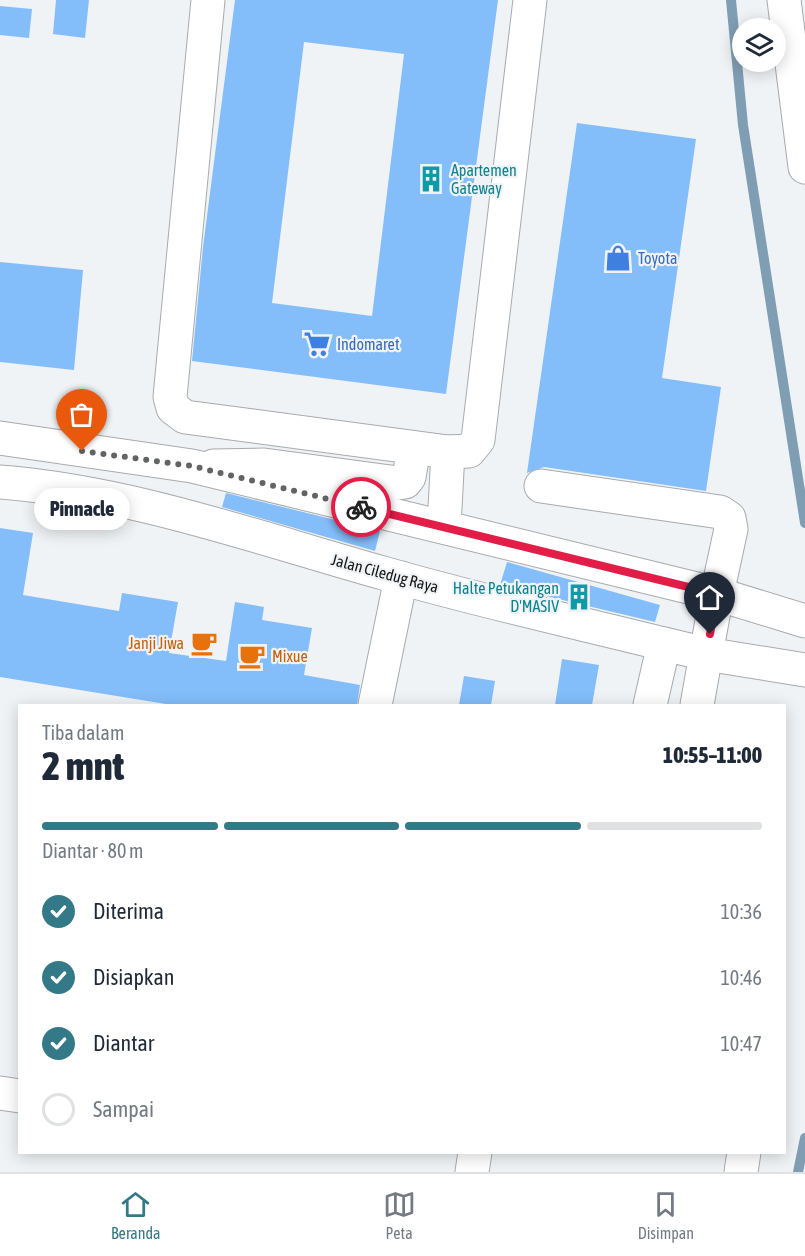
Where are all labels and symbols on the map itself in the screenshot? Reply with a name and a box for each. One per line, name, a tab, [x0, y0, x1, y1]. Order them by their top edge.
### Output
place label: Apartemen Gateway	[451, 161, 517, 198]
building icon: Apartemen Gateway	[416, 164, 446, 194]
shop icon: Toyota	[603, 243, 633, 273]
place label: Toyota	[638, 249, 677, 268]
supermarket icon: Indomaret	[302, 329, 332, 359]
place label: Indomaret	[337, 335, 400, 353]
pin	[56, 389, 107, 451]
courier	[331, 477, 391, 537]
callout: Pinnacle	[34, 487, 130, 529]
street label: Jalan Ciledug Raya	[329, 550, 440, 597]
pin	[684, 572, 735, 634]
place label: Halte Petukangan D'MASIV	[453, 579, 559, 615]
building icon: Halte Petukangan D'MASIV	[564, 582, 594, 612]
cafe icon: Janji Jiwa	[189, 628, 219, 658]
place label: Janji Jiwa	[128, 634, 184, 653]
cafe icon: Mixue	[237, 641, 267, 671]
place label: Mixue	[272, 647, 308, 665]

